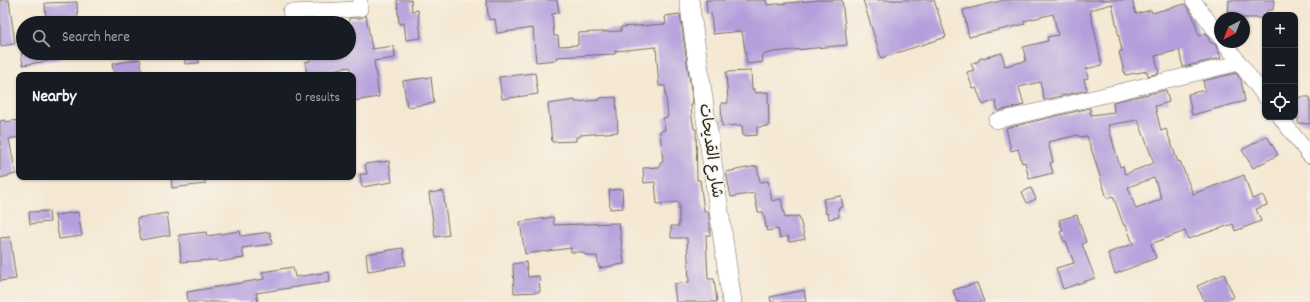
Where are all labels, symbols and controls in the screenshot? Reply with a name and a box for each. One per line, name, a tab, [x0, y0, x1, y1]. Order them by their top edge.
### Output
north arrow	[1214, 12, 1250, 48]
map controls	[1262, 12, 1298, 120]
button: +	[1262, 12, 1298, 48]
search box	[16, 16, 356, 60]
icon: search	[30, 27, 52, 49]
text: Search here	[62, 27, 130, 49]
button: −	[1262, 48, 1298, 84]
button: locate	[1262, 84, 1298, 120]
text: Nearby	[32, 86, 76, 110]
text: 0 results	[295, 89, 340, 108]
street label: شارع القديحات	[692, 102, 728, 200]

